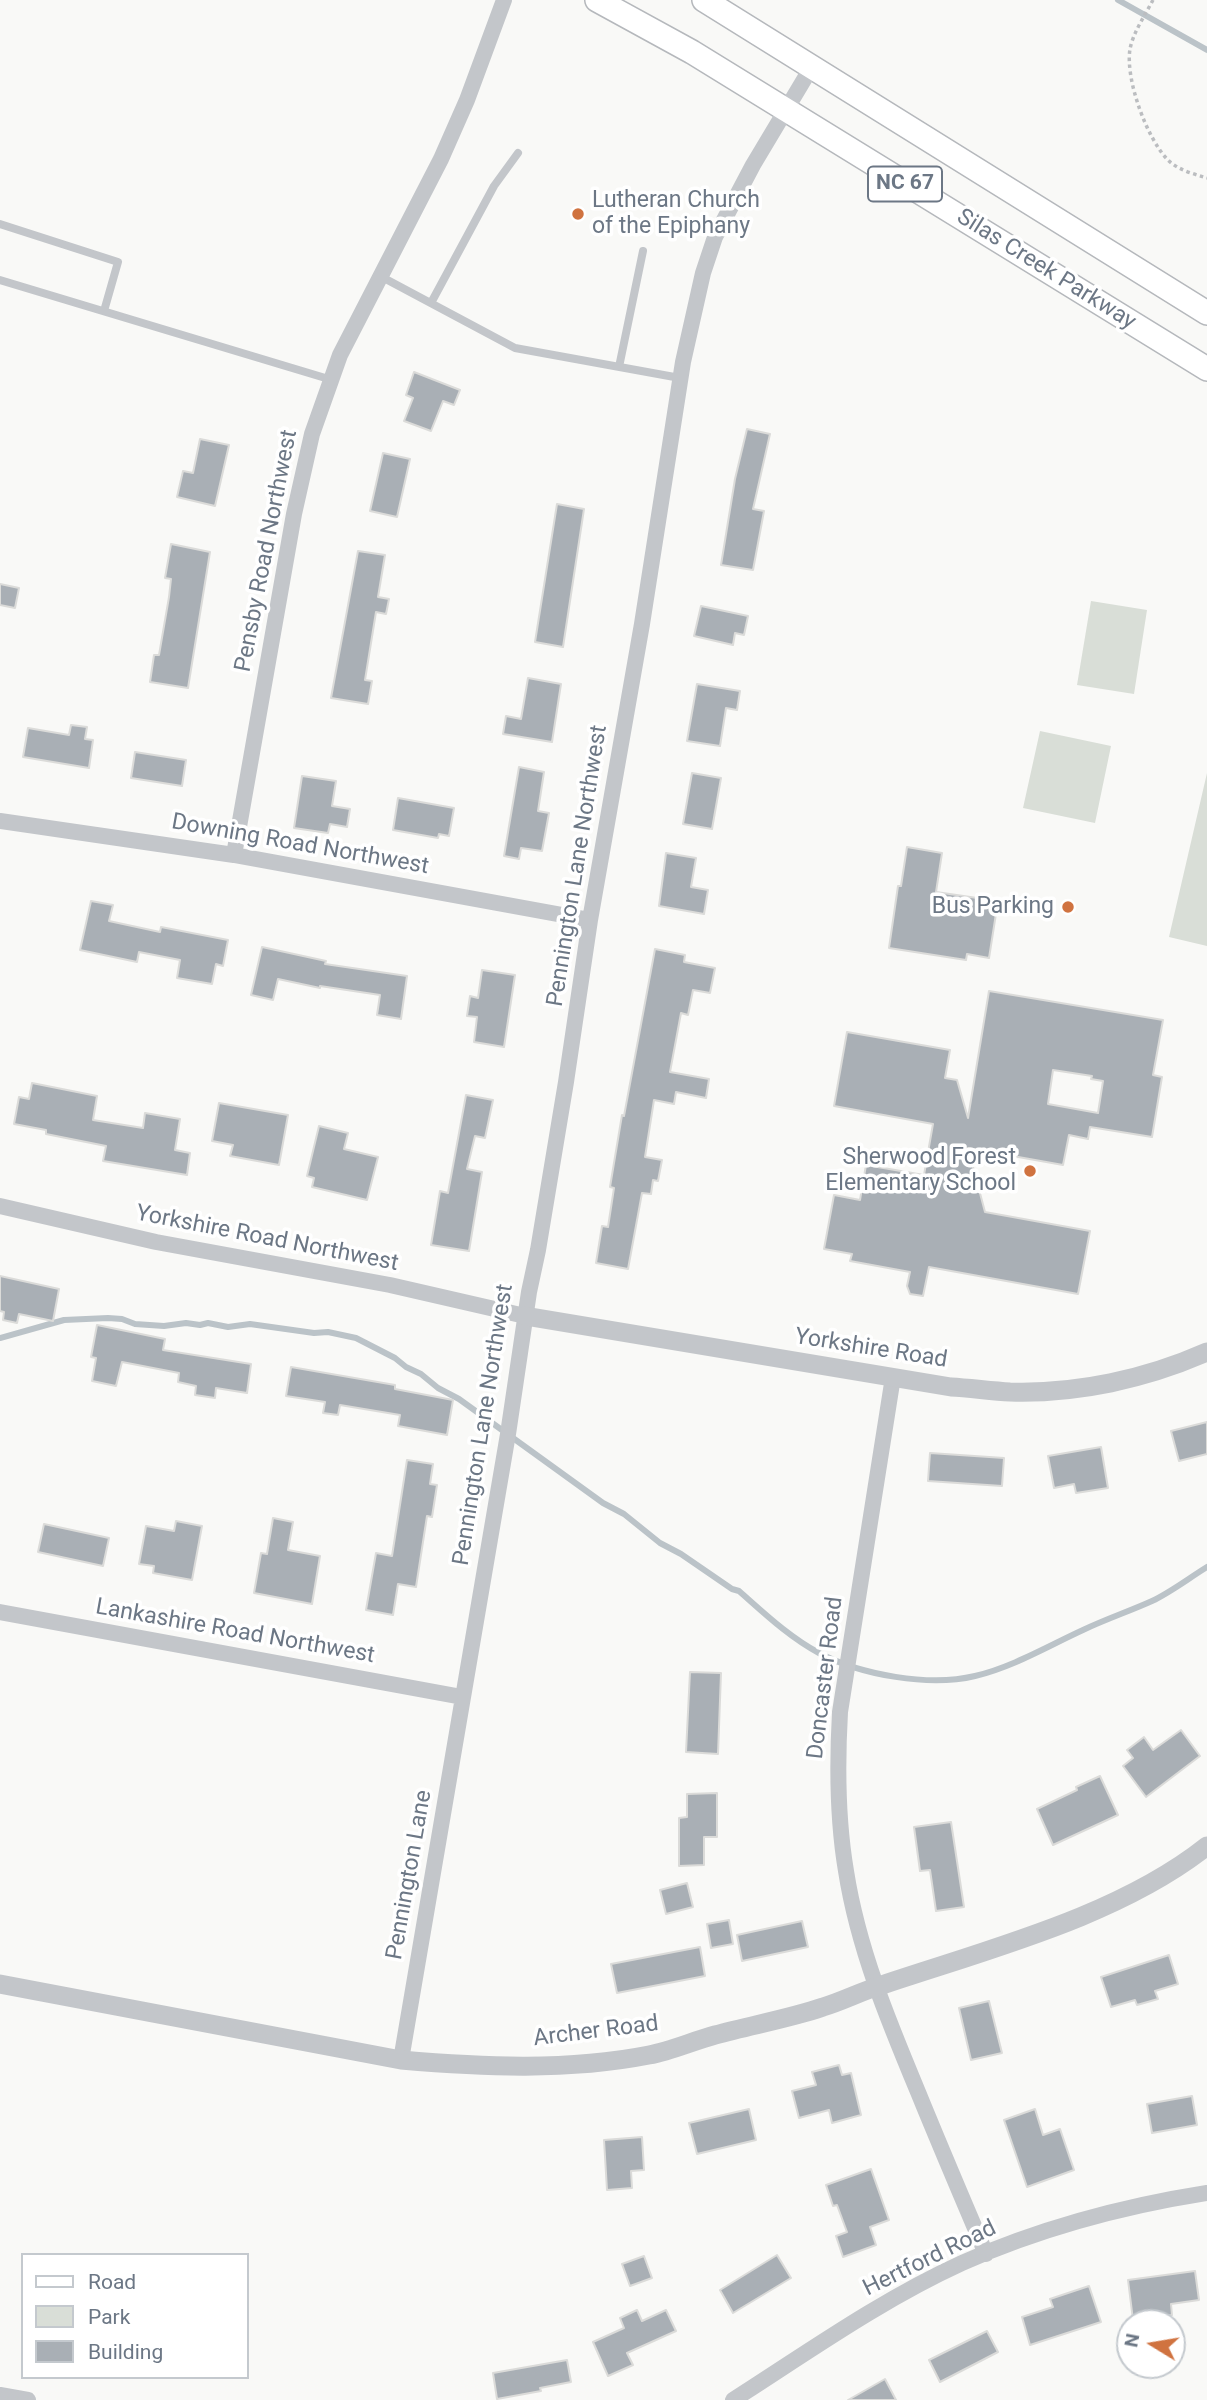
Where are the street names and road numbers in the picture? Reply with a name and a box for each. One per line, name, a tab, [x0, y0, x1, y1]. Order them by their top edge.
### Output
road number: NC 67	[868, 166, 942, 202]
street label: Silas Creek Parkway	[951, 204, 1141, 336]
street label: Pensby Road Northwest	[230, 428, 304, 674]
street label: Pennington Lane Northwest	[542, 723, 614, 1009]
street label: Downing Road Northwest	[169, 809, 431, 881]
street label: Yorkshire Road Northwest	[133, 1200, 401, 1278]
street label: Pennington Lane Northwest	[448, 1282, 520, 1568]
street label: Yorkshire Road	[793, 1323, 949, 1375]
street label: Lankashire Road Northwest	[93, 1594, 377, 1670]
street label: Doncaster Road	[802, 1595, 850, 1761]
street label: Pennington Lane	[381, 1788, 439, 1962]
street label: Archer Road	[532, 2011, 660, 2053]
street label: Hertford Road	[859, 2215, 1001, 2303]

